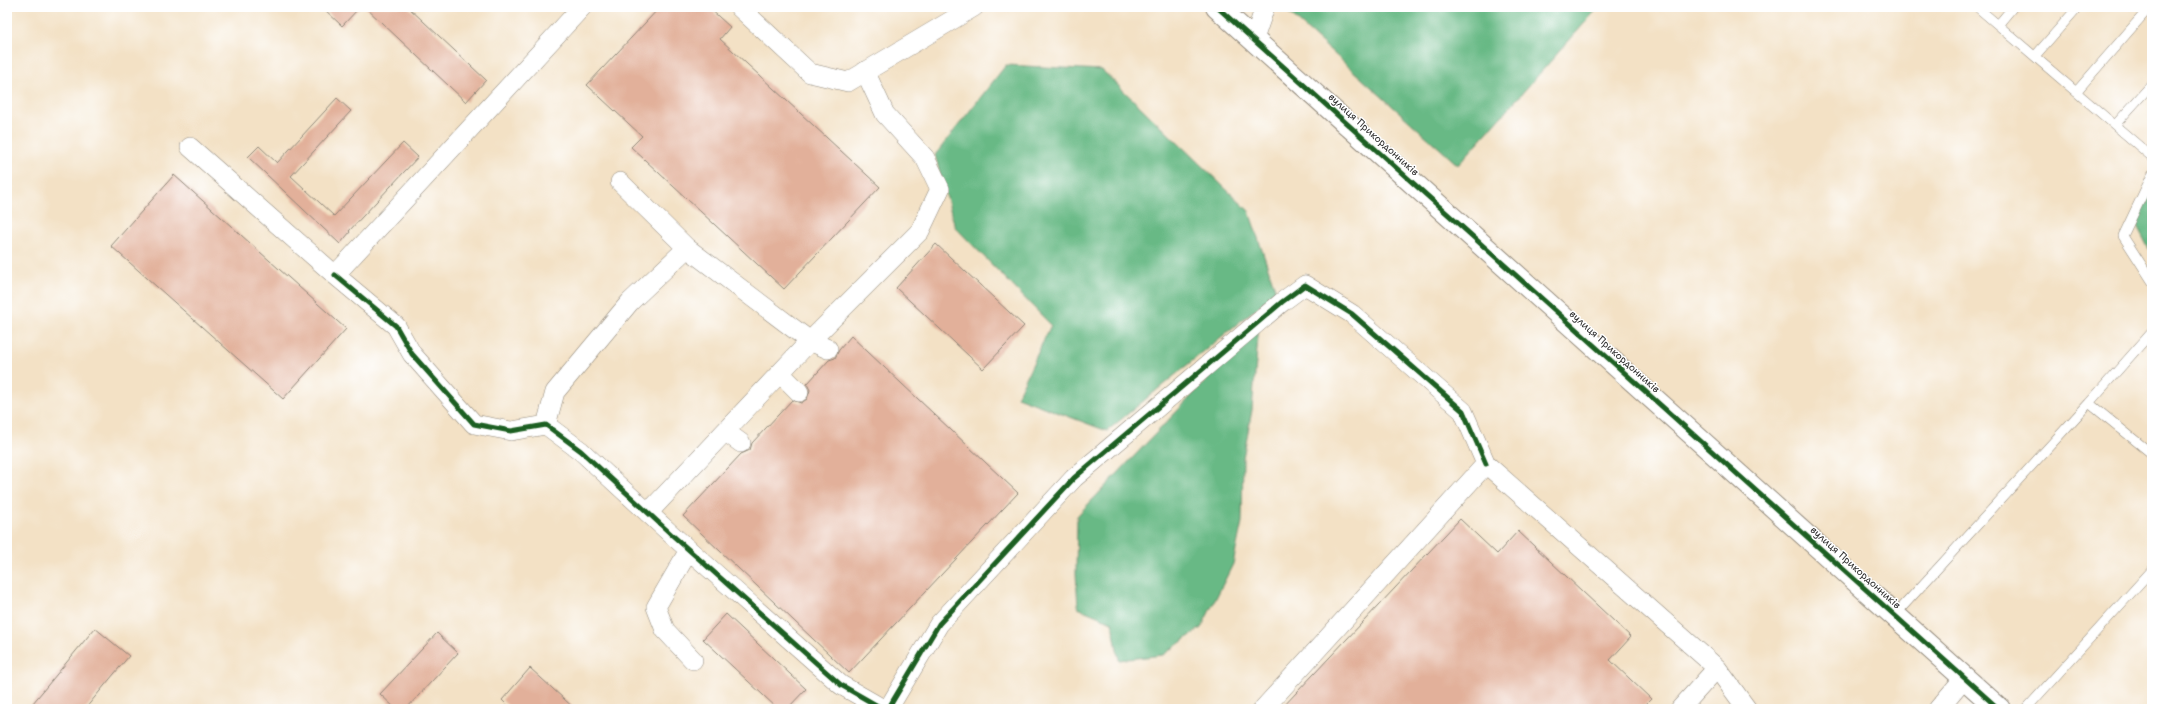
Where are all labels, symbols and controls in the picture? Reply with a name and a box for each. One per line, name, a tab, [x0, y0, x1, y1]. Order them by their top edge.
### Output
street label: вулиця Прикордонників	[1326, 90, 1422, 178]
street label: вулиця Прикордонників	[1567, 307, 1663, 395]
street label: вулиця Прикордонників	[1808, 523, 1904, 611]

